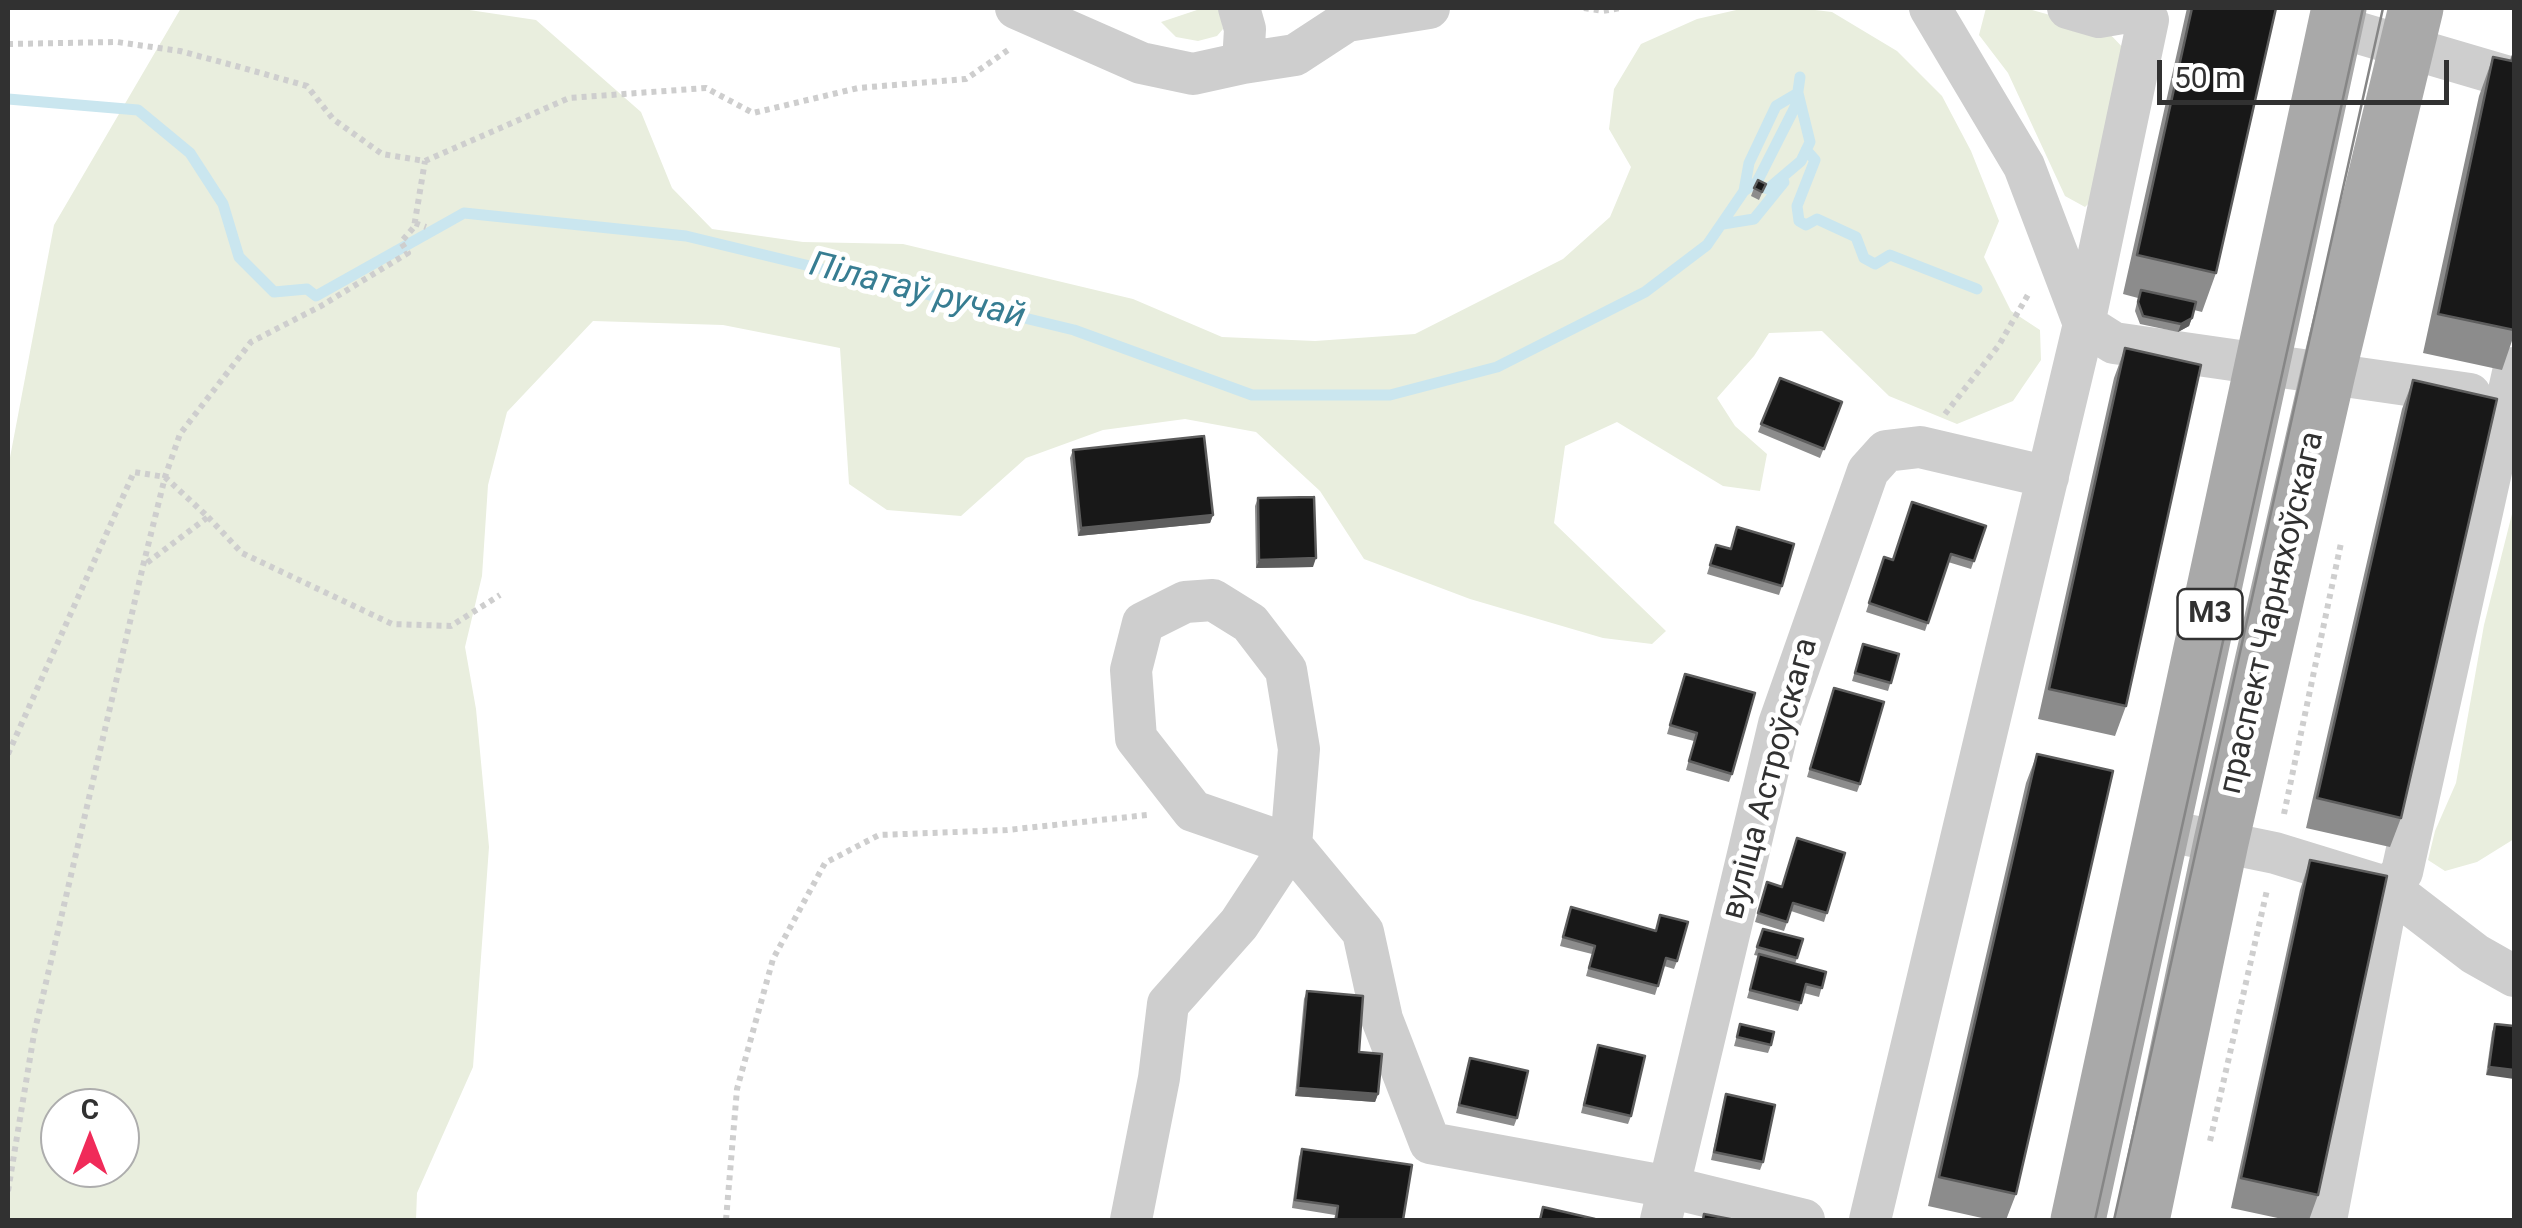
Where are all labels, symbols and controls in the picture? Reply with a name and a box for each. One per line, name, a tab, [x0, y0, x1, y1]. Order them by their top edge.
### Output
scale bar	[2162, 40, 2454, 102]
text: 50 m	[2174, 60, 2241, 95]
water label: Пілатаў ручай	[805, 245, 1029, 339]
street label: праспект Чарняхоўскага	[2213, 428, 2333, 798]
road number: М3	[2178, 589, 2242, 639]
street label: вуліца Астроўскага	[1715, 634, 1827, 924]
north arrow	[40, 1088, 140, 1188]
text: С	[81, 1093, 99, 1126]

